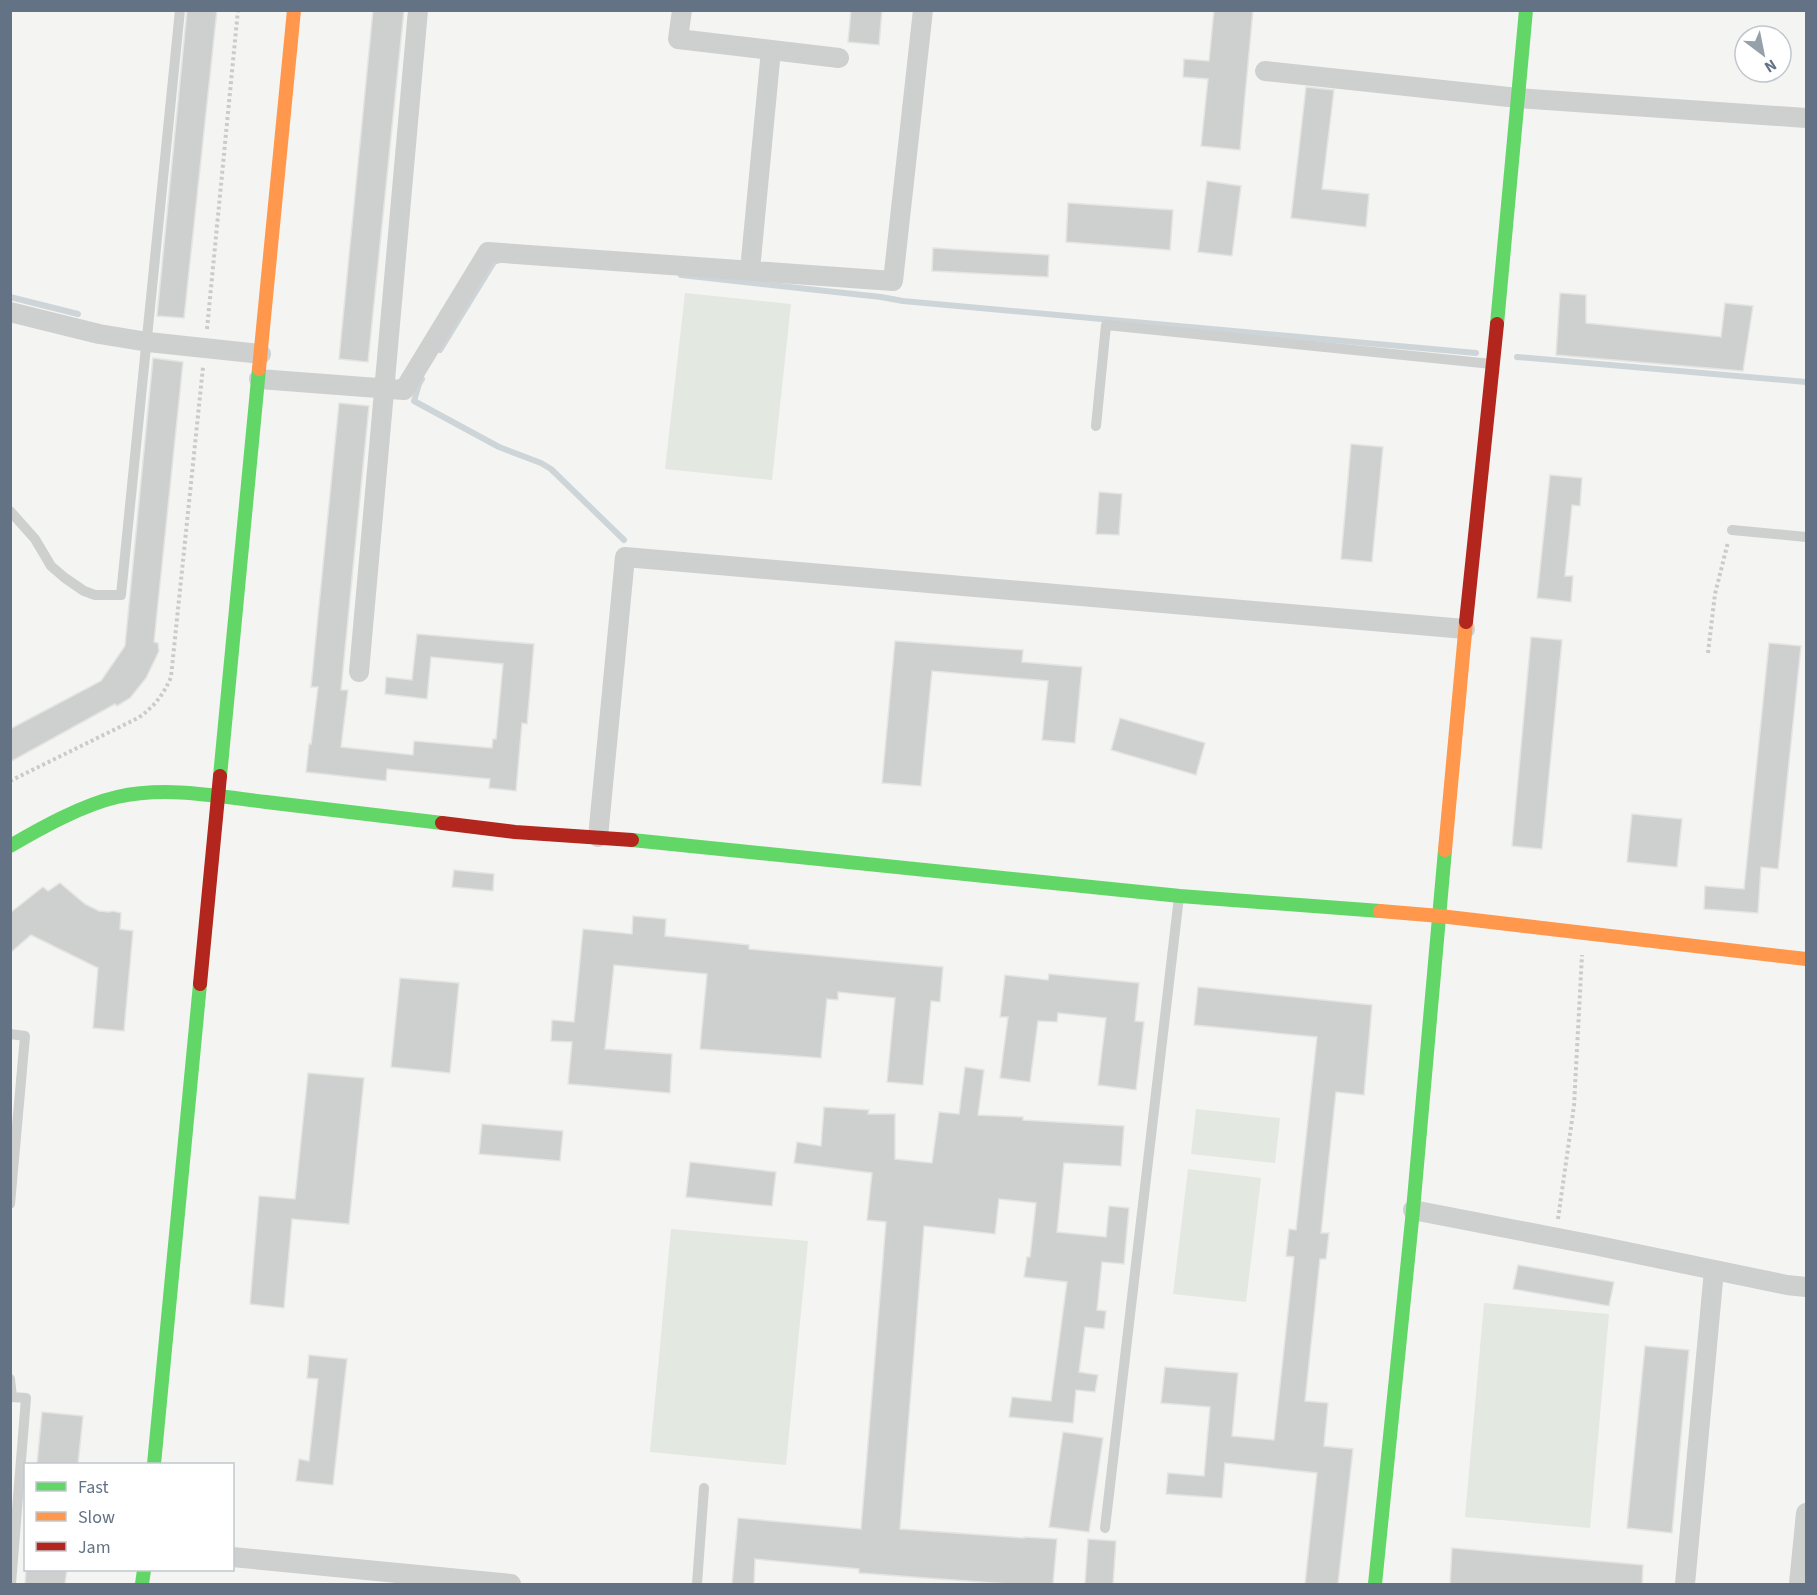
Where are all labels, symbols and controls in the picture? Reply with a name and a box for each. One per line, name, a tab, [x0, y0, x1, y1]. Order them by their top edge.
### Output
north arrow	[1733, 24, 1793, 84]
text: N	[1760, 54, 1781, 78]
legend	[24, 1463, 234, 1571]
text: Fast	[78, 1475, 109, 1500]
text: Slow	[78, 1505, 115, 1530]
text: Jam	[78, 1535, 111, 1560]

